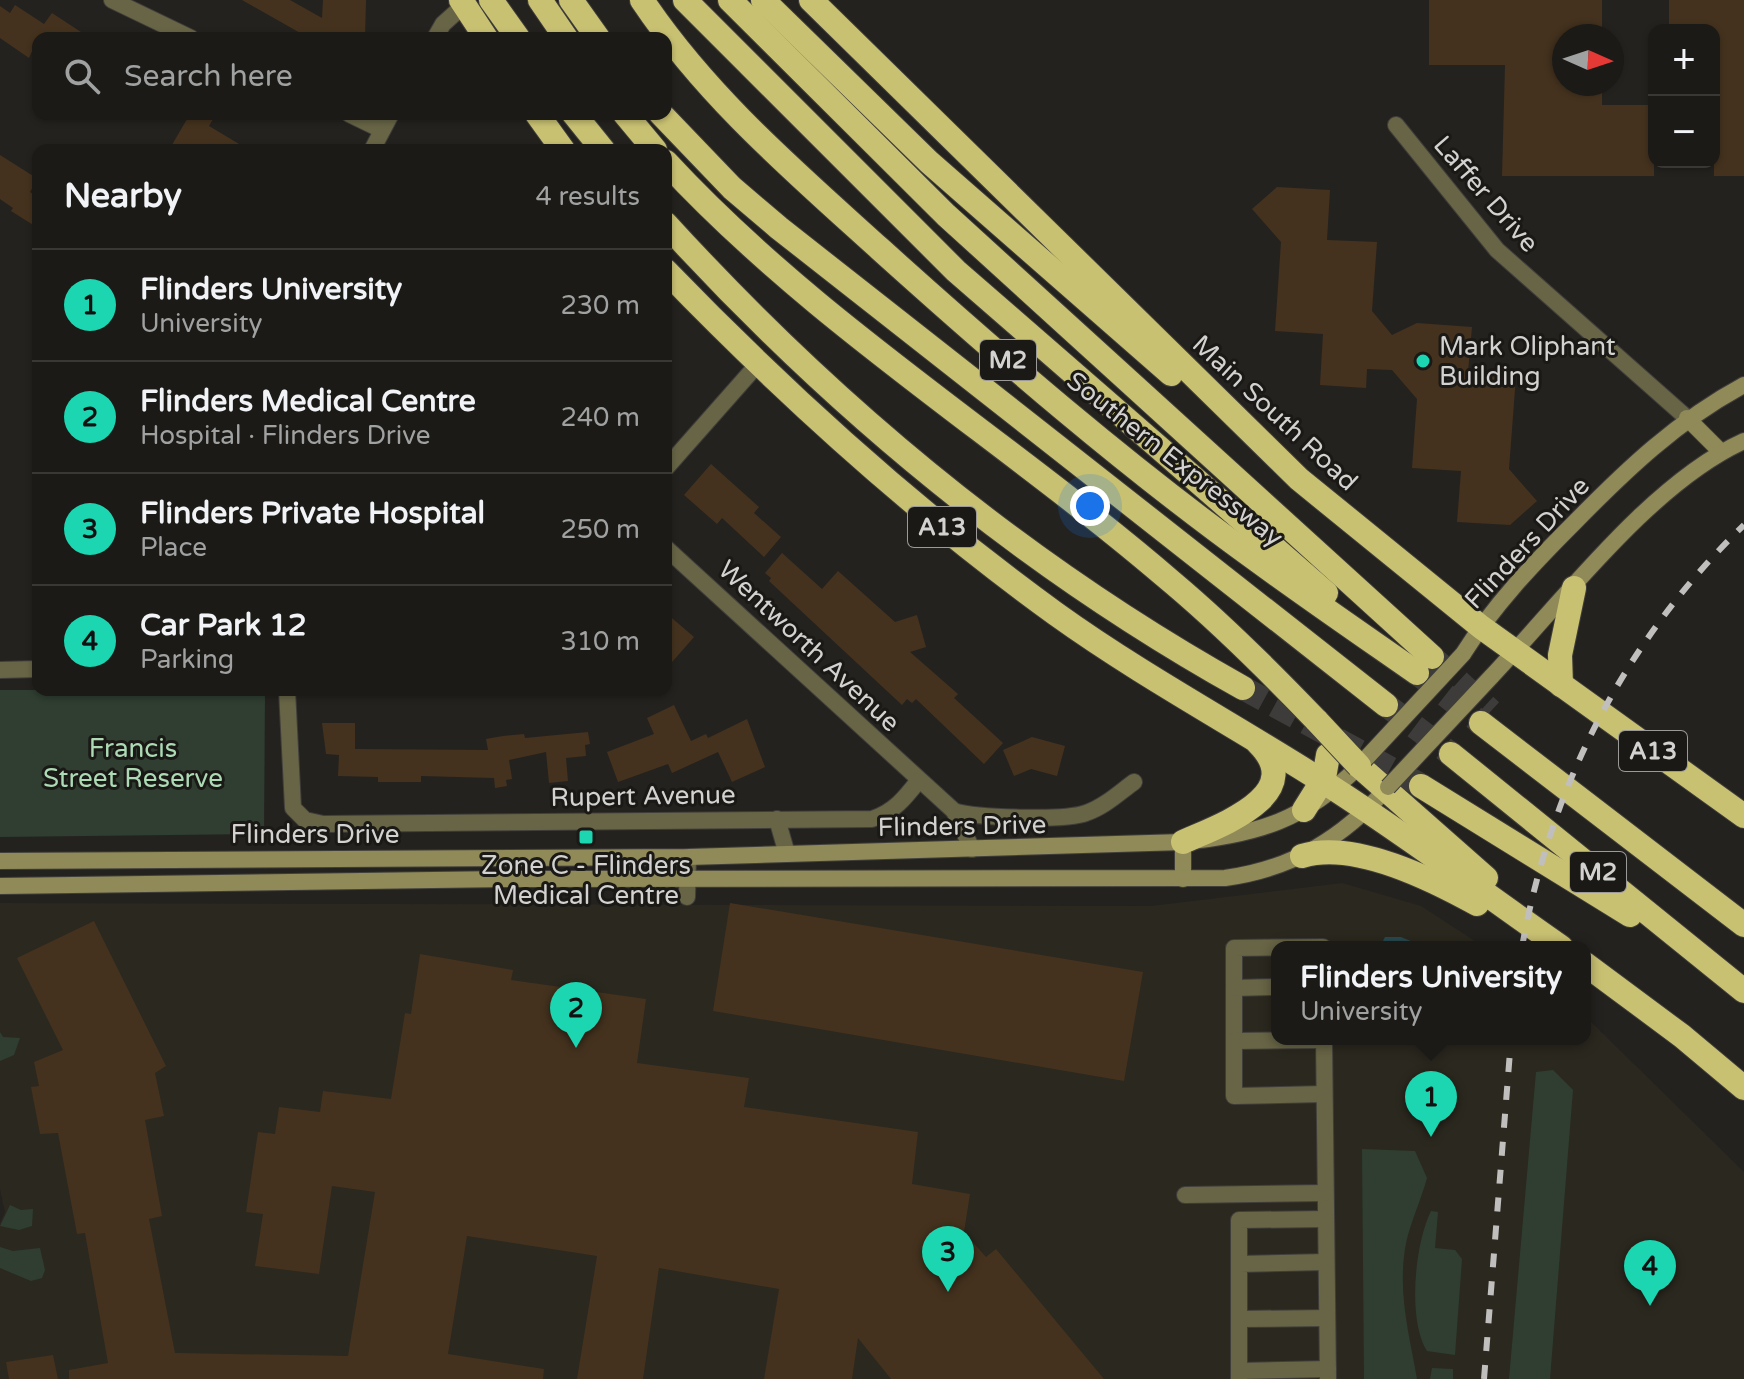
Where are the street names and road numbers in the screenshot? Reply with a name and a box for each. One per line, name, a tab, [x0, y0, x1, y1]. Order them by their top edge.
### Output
street label: Laffer Drive	[1427, 129, 1545, 259]
street label: Main South Road	[1186, 329, 1364, 497]
road number: M2	[980, 340, 1036, 380]
street label: Southern Expressway	[1061, 365, 1289, 553]
street label: Flinders Drive	[1458, 471, 1596, 615]
road number: A13	[908, 507, 976, 547]
street label: Wentworth Avenue	[712, 554, 906, 738]
road number: A13	[1619, 731, 1687, 771]
street label: Rupert Avenue	[550, 779, 736, 813]
street label: Flinders Drive	[877, 809, 1047, 843]
street label: Flinders Drive	[231, 819, 399, 850]
road number: M2	[1570, 852, 1626, 892]

